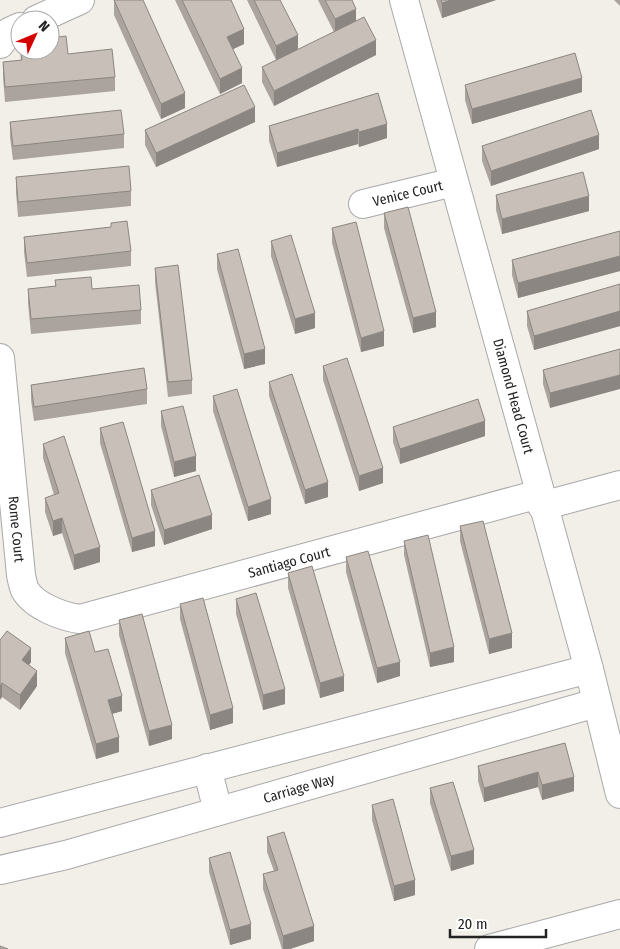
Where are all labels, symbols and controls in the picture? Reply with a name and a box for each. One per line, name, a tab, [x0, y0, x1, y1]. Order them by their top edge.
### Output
north arrow	[10, 10, 60, 60]
text: N	[35, 17, 53, 35]
street label: Venice Court	[371, 176, 445, 210]
street label: Diamond Head Court	[490, 337, 538, 456]
street label: Rome Court	[5, 495, 28, 564]
street label: Santiago Court	[246, 543, 332, 581]
street label: Carriage Way	[261, 770, 337, 806]
scale bar	[450, 906, 546, 938]
text: 20 m	[458, 915, 488, 933]

